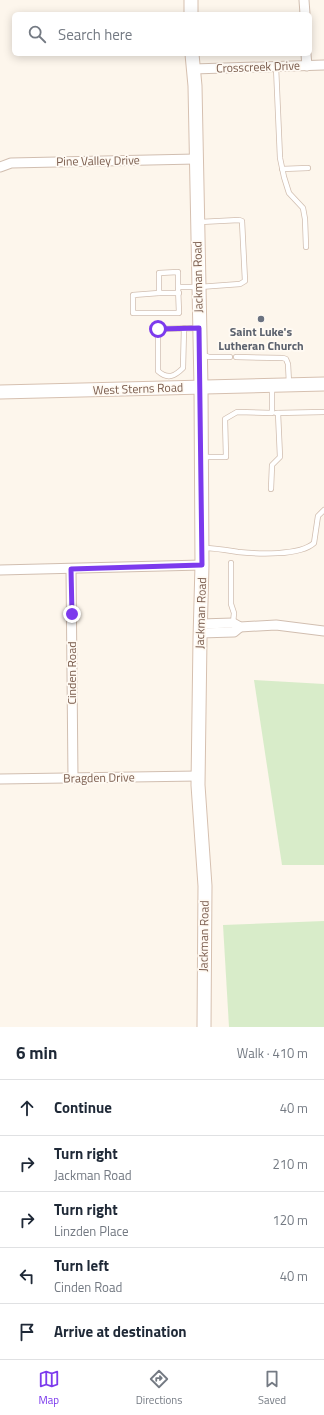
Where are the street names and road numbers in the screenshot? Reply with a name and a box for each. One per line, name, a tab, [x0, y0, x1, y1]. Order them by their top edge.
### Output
street label: Crosscreek Drive	[216, 56, 300, 77]
street label: Pine Valley Drive	[56, 150, 140, 171]
street label: Jackman Road	[187, 241, 208, 313]
street label: West Sterns Road	[92, 377, 183, 400]
street label: Jackman Road	[190, 577, 211, 649]
street label: Cinden Road	[62, 641, 81, 705]
street label: Bragden Drive	[63, 767, 135, 788]
street label: Jackman Road	[193, 900, 214, 972]

